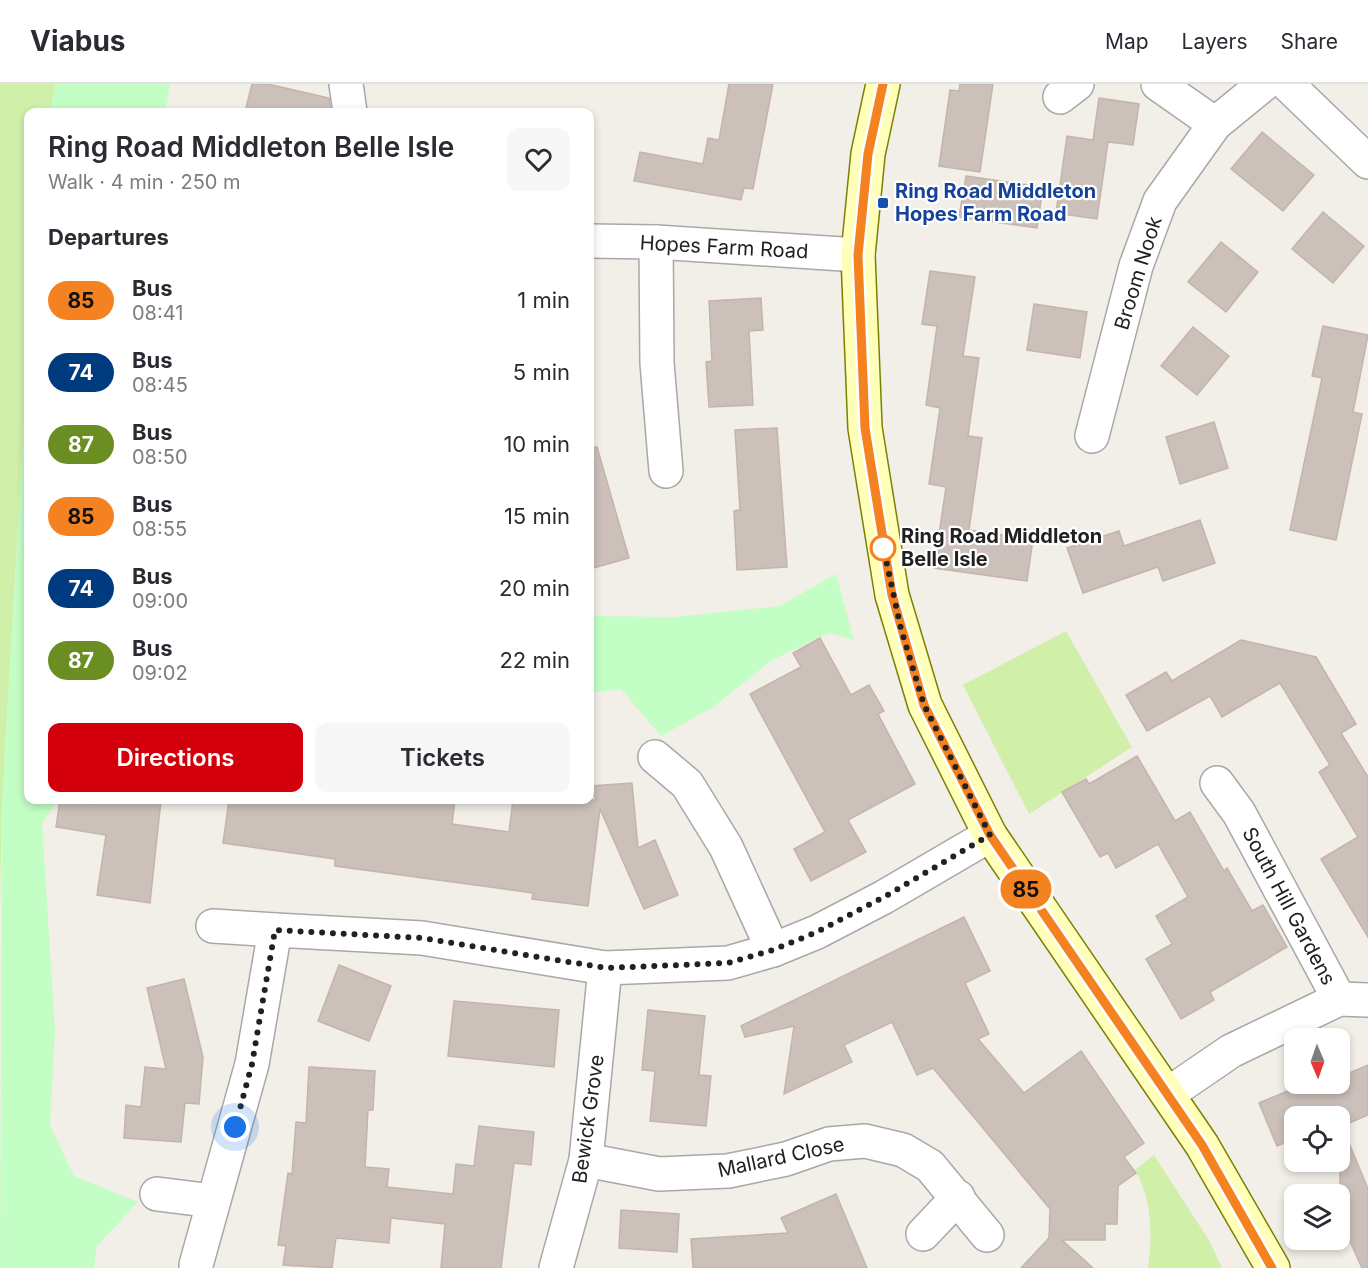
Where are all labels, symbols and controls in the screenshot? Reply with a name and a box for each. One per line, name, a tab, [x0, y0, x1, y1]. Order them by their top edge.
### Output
text: Viabus	[30, 24, 126, 58]
text: Map	[1105, 29, 1149, 54]
text: Layers	[1182, 29, 1248, 54]
text: Share	[1281, 29, 1338, 54]
button: heart	[507, 128, 570, 191]
text: Ring Road Middleton Belle Isle	[48, 130, 454, 164]
text: Walk · 4 min · 250 m	[48, 170, 241, 194]
place label: Ring Road Middleton Hopes Farm Road	[895, 179, 1096, 226]
marker: Ring Road Middleton Hopes Farm Road	[876, 196, 890, 210]
street label: Broom Nook	[1109, 213, 1167, 333]
text: Departures	[48, 224, 169, 250]
street label: Hopes Farm Road	[639, 231, 809, 263]
text: Bus	[132, 275, 173, 301]
text: 1 min	[517, 287, 570, 313]
text: 85	[67, 288, 95, 313]
text: 08:41	[132, 301, 183, 325]
text: Bus	[132, 347, 173, 373]
text: 5 min	[513, 359, 570, 385]
text: 74	[68, 360, 94, 385]
text: 08:45	[132, 373, 188, 397]
text: Bus	[132, 419, 173, 445]
text: 10 min	[503, 431, 570, 457]
text: 87	[68, 432, 94, 457]
text: 08:50	[132, 445, 188, 469]
text: Bus	[132, 491, 173, 517]
text: 15 min	[504, 503, 570, 529]
text: 85	[67, 504, 95, 529]
text: 08:55	[132, 517, 187, 541]
place label: Ring Road Middleton Belle Isle	[901, 524, 1102, 571]
marker: Ring Road Middleton Belle Isle	[870, 535, 896, 561]
text: Bus	[132, 563, 173, 589]
text: 20 min	[499, 575, 570, 601]
text: 74	[68, 576, 94, 601]
text: 09:00	[132, 589, 188, 613]
text: Bus	[132, 635, 173, 661]
text: 22 min	[499, 647, 570, 673]
text: 87	[68, 648, 94, 673]
text: 09:02	[132, 661, 188, 685]
button: Directions	[48, 723, 303, 792]
button: Tickets	[315, 723, 570, 792]
street label: South Hill Gardens	[1237, 823, 1341, 989]
line badge: 85	[999, 870, 1053, 908]
text: 85	[1012, 877, 1040, 902]
north arrow	[1284, 1028, 1350, 1094]
map controls	[1284, 1028, 1350, 1250]
street label: Bewick Grove	[567, 1053, 609, 1185]
button: locate	[1284, 1106, 1350, 1172]
your location	[220, 1112, 250, 1142]
street label: Mallard Close	[715, 1132, 847, 1182]
button: layers	[1284, 1184, 1350, 1250]

